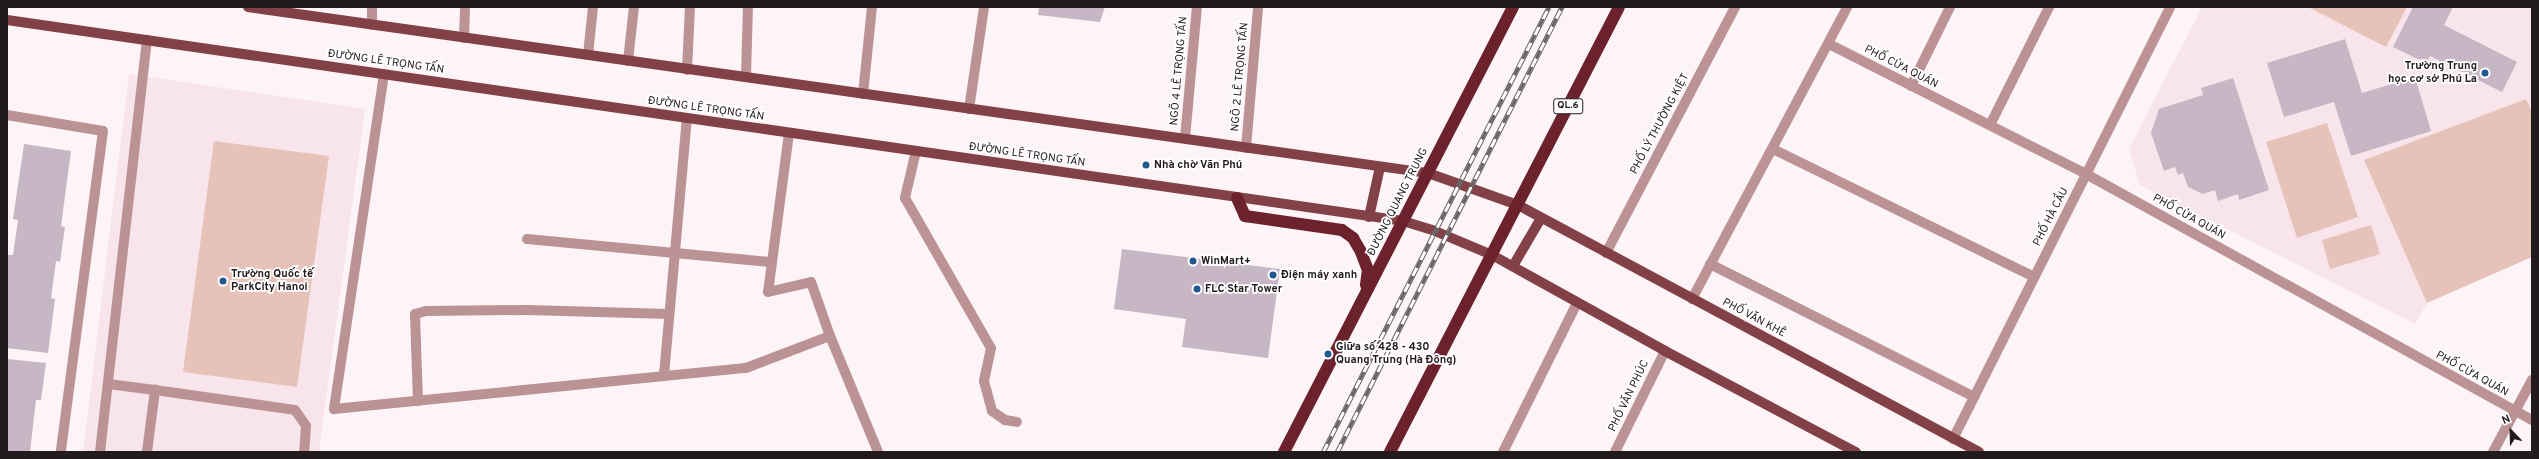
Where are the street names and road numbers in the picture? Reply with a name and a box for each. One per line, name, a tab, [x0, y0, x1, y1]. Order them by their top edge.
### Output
street label: NGÕ 4 LÊ TRỌNG TẤN	[1168, 15, 1190, 127]
street label: NGÕ 2 LÊ TRỌNG TẤN	[1229, 21, 1251, 133]
street label: PHỐ CỬA QUÁN	[1862, 43, 1940, 91]
street label: ĐƯỜNG LÊ TRỌNG TẤN	[327, 47, 445, 77]
street label: PHỐ LÝ THƯỜNG KIỆT	[1628, 71, 1692, 177]
street label: ĐƯỜNG LÊ TRỌNG TẤN	[647, 94, 765, 124]
road number: QL.6	[1553, 98, 1583, 114]
street label: ĐƯỜNG LÊ TRỌNG TẤN	[968, 140, 1086, 170]
street label: ĐƯỜNG QUANG TRUNG	[1365, 145, 1431, 259]
street label: PHỐ HÀ CẦU	[2031, 185, 2071, 249]
street label: PHỐ CỬA QUÁN	[2150, 191, 2228, 243]
street label: PHỐ VĂN KHÊ	[1720, 296, 1788, 340]
street label: PHỐ CỬA QUÁN	[2433, 348, 2511, 400]
street label: PHỐ VĂN PHÚC	[1606, 358, 1652, 434]

